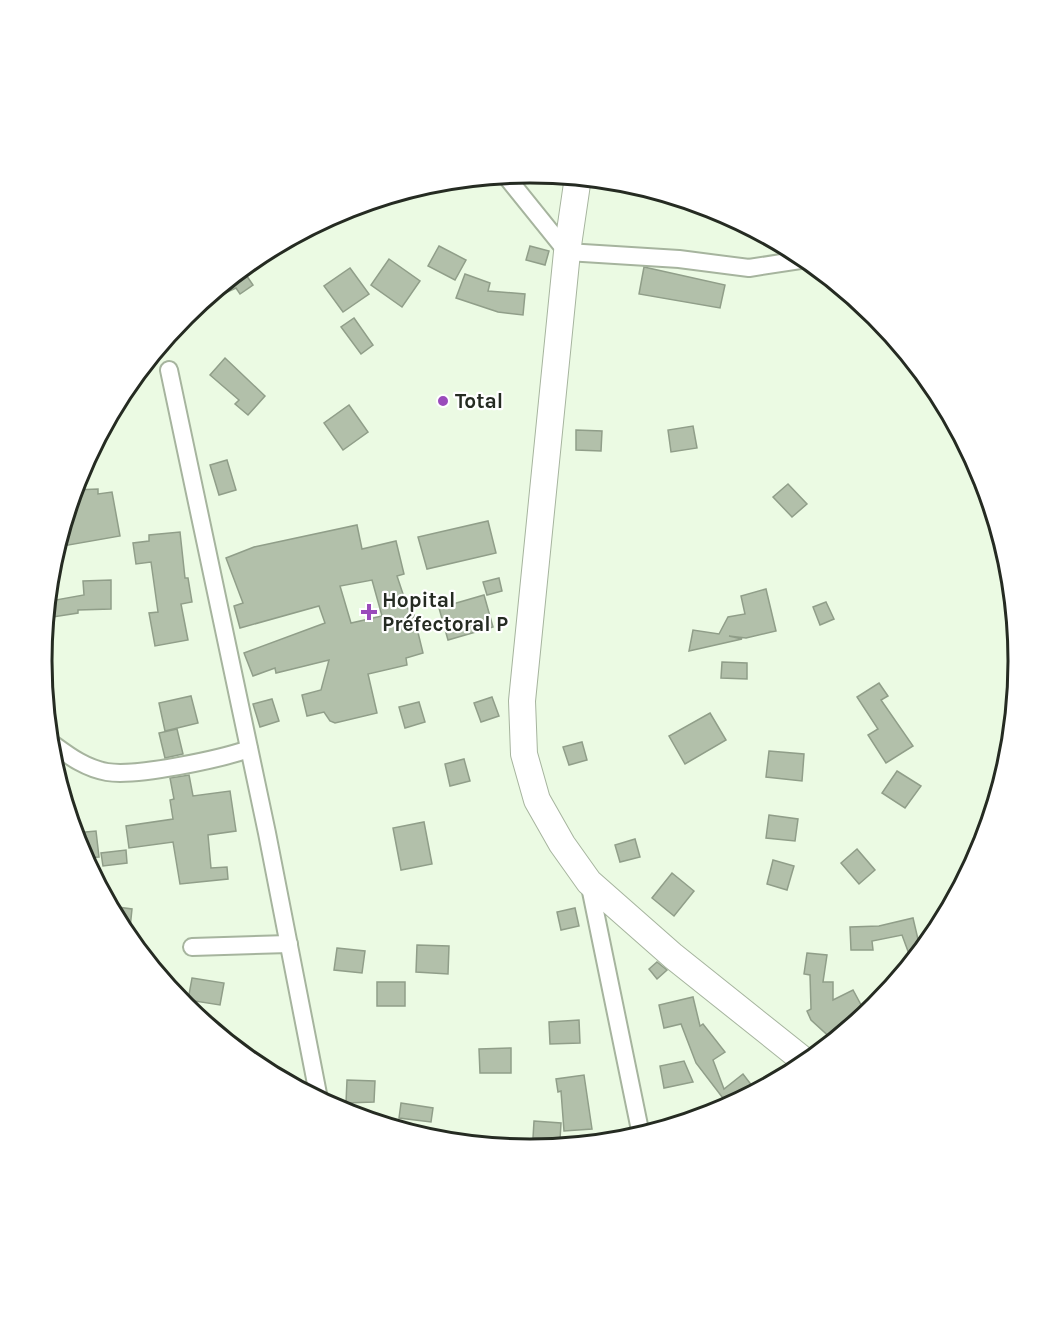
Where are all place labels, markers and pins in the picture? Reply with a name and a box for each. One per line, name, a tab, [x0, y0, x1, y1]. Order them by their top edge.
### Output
place label: Total	[455, 389, 503, 413]
marker: Total	[436, 394, 450, 408]
place label: Hopital Préfectoral P	[382, 588, 508, 636]
marker: Hopital Préfectoral P	[360, 603, 378, 621]

